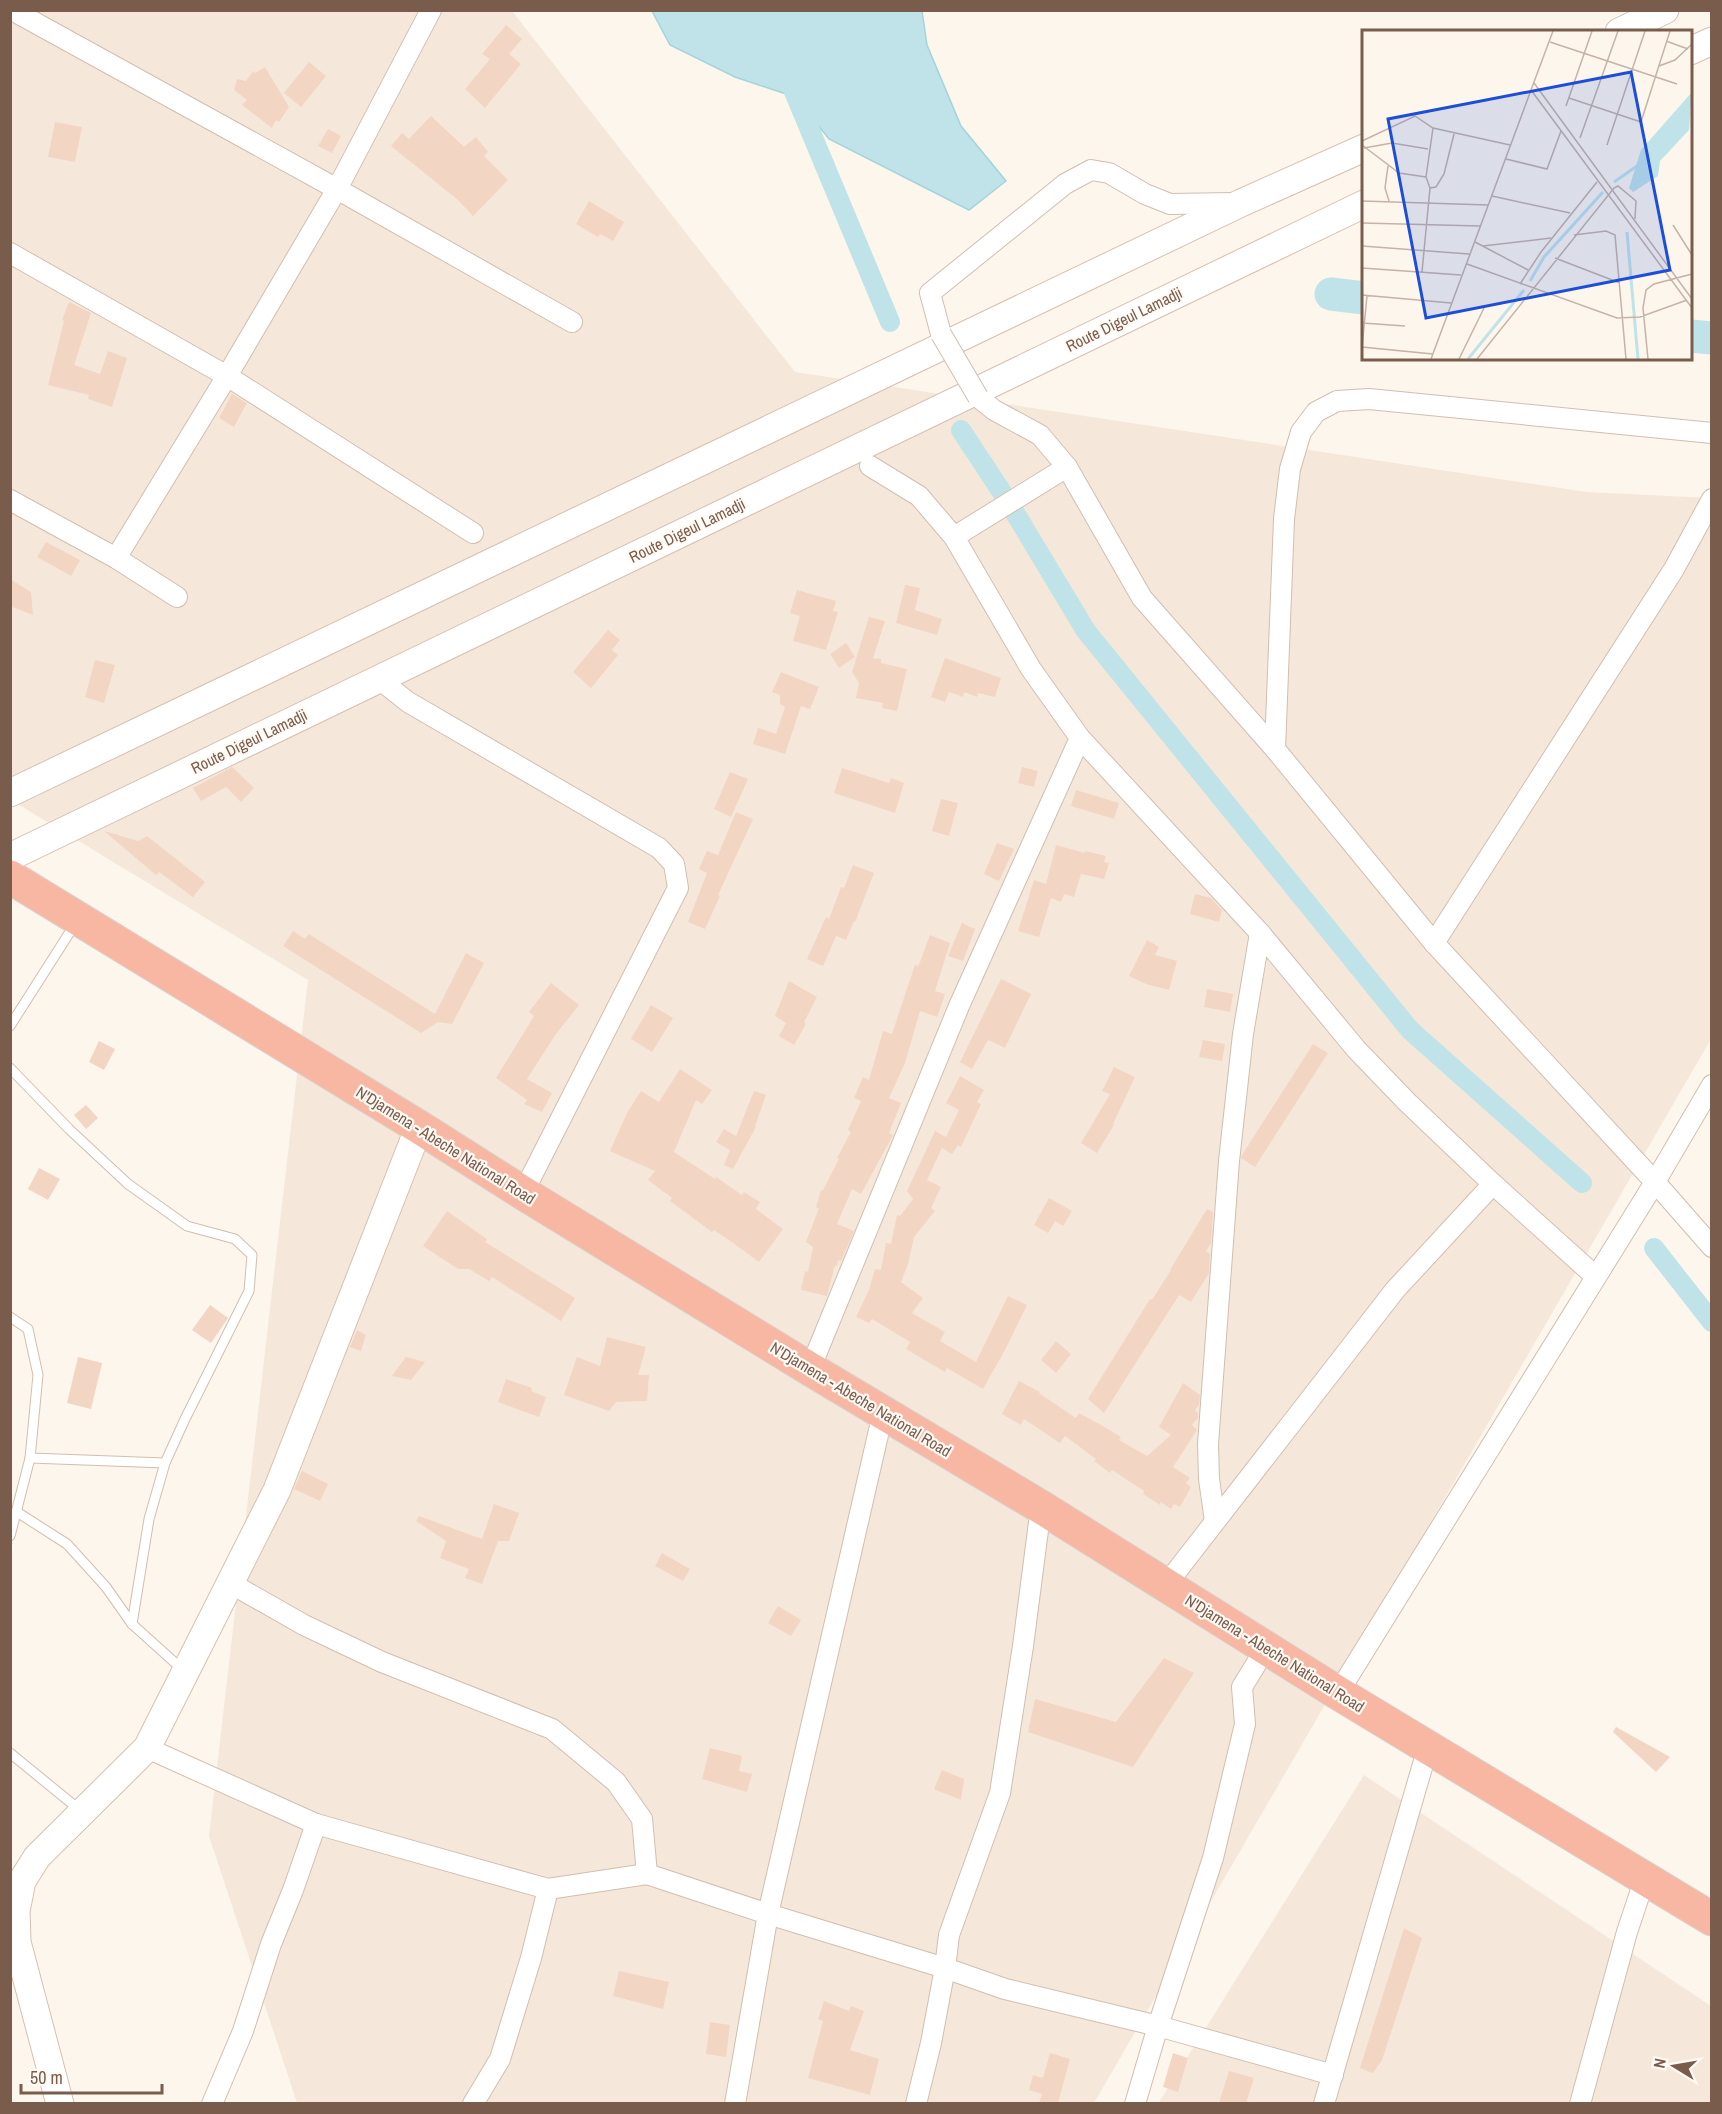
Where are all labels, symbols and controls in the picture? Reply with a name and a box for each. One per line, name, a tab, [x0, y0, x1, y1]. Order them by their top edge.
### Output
inset map	[1362, 30, 1692, 360]
street label: Route Digeul Lamadji	[1062, 281, 1186, 357]
street label: Route Digeul Lamadji	[625, 492, 749, 568]
street label: Route Digeul Lamadji	[187, 703, 311, 779]
street label: N'Djamena - Abeche National Road	[352, 1081, 540, 1209]
street label: N'Djamena - Abeche National Road	[766, 1336, 956, 1462]
street label: N'Djamena - Abeche National Road	[1181, 1589, 1369, 1717]
north arrow	[1644, 2036, 1704, 2096]
text: N	[1648, 2056, 1671, 2070]
scale bar	[21, 2057, 162, 2095]
text: 50 m	[30, 2065, 63, 2090]

